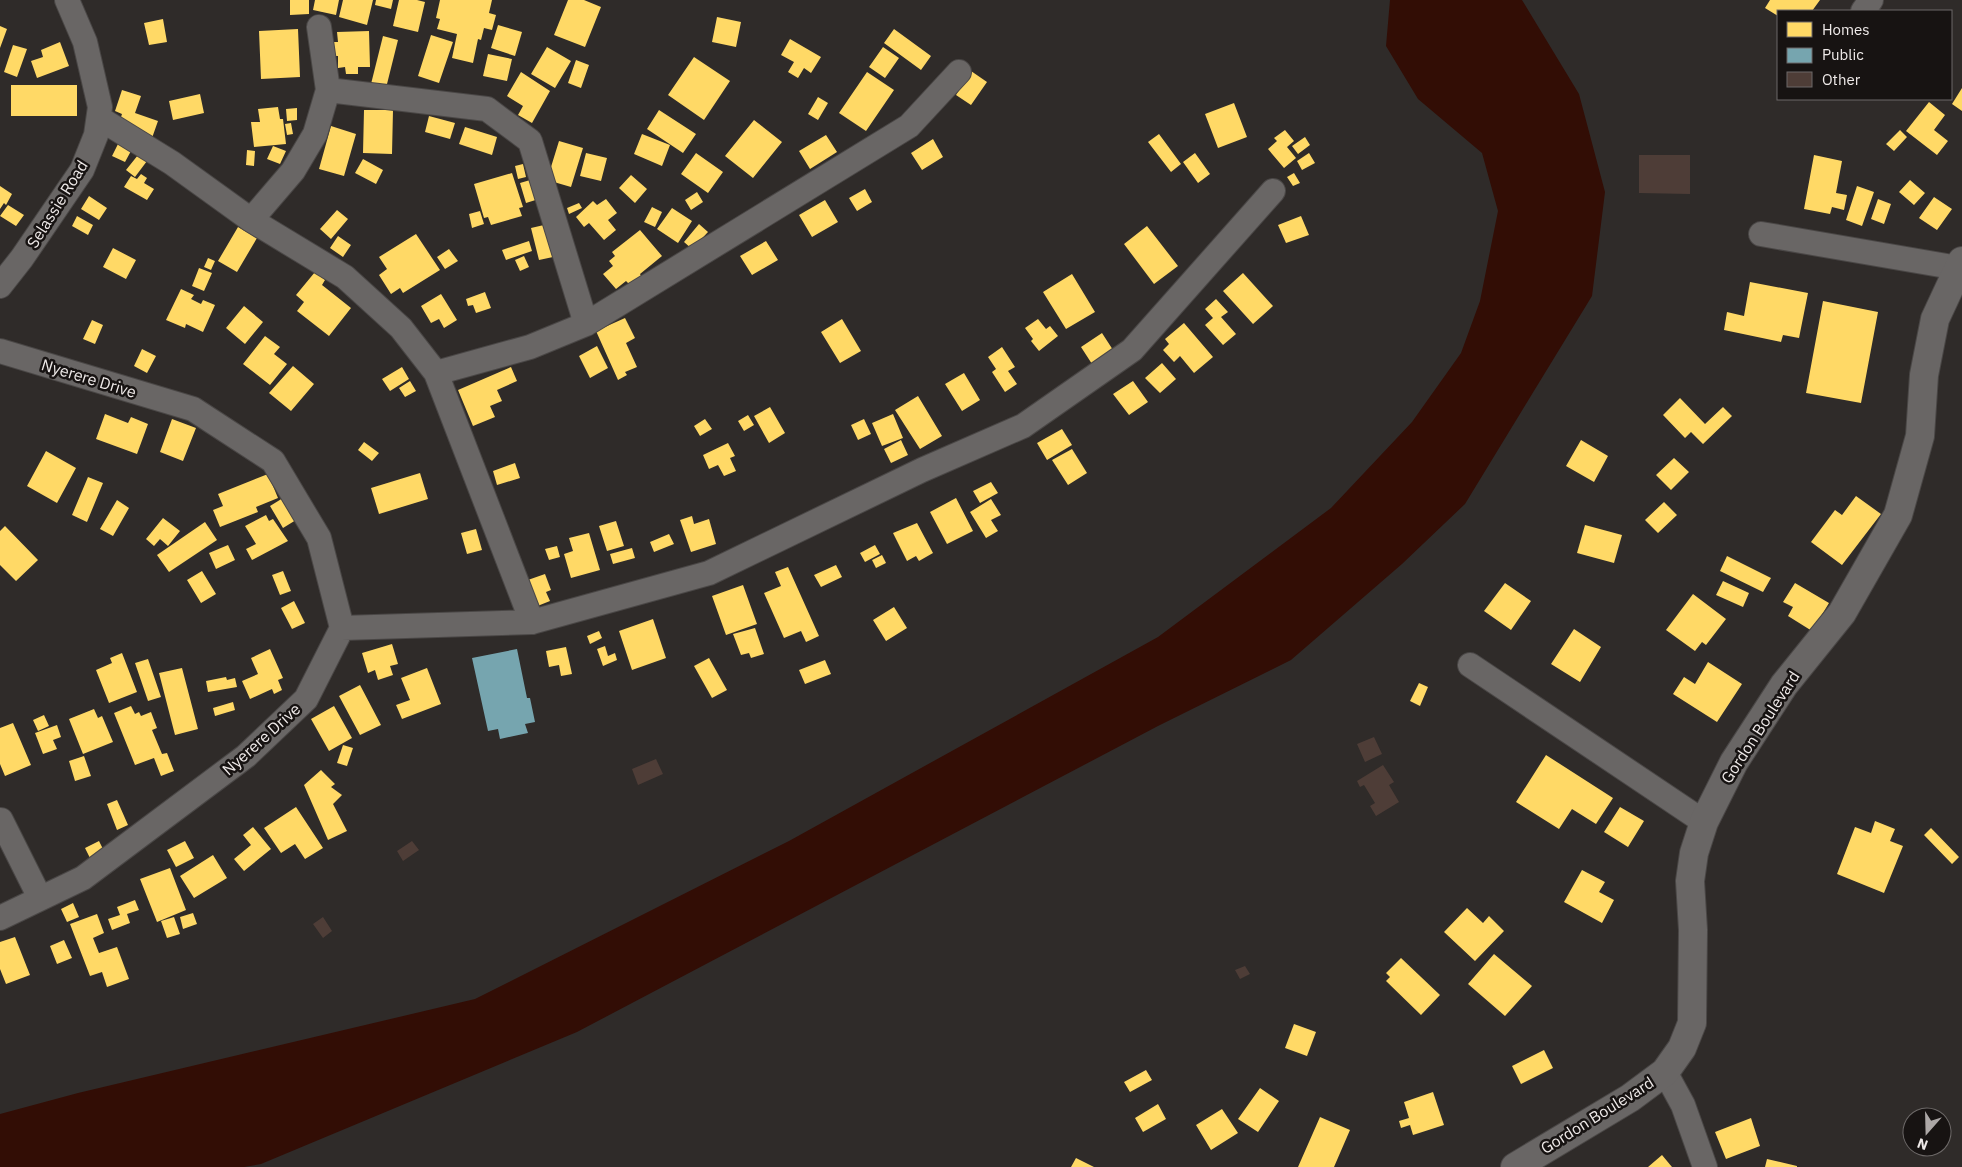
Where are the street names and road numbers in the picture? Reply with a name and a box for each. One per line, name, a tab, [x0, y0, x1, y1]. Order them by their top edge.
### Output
street label: Selassie Road	[22, 156, 92, 252]
street label: Nyerere Drive	[39, 354, 139, 402]
street label: Gordon Boulevard	[1716, 667, 1804, 787]
street label: Nyerere Drive	[218, 699, 304, 779]
street label: Gordon Boulevard	[1537, 1072, 1657, 1158]

